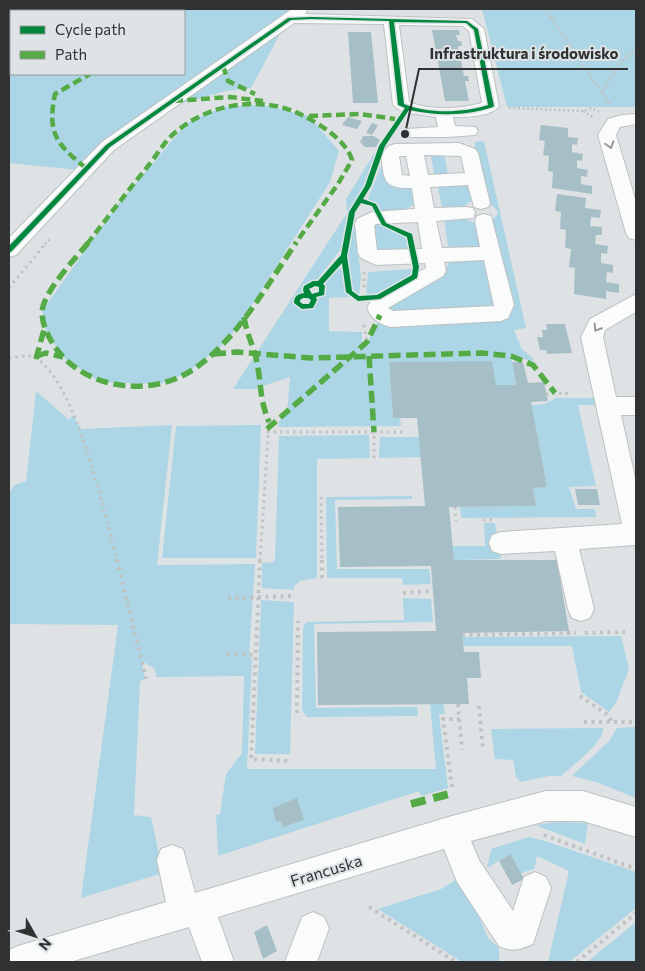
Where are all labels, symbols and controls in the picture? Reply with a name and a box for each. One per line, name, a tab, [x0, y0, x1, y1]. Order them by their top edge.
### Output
legend	[10, 10, 185, 75]
text: Cycle path	[55, 20, 126, 38]
callout: Infrastruktura i środowisko	[419, 39, 628, 69]
text: Infrastruktura i środowisko	[430, 44, 619, 62]
text: Path	[55, 45, 87, 63]
one-way arrow	[605, 140, 615, 148]
one-way arrow	[594, 323, 604, 332]
street label: Francuska	[288, 850, 364, 890]
north arrow	[10, 911, 60, 961]
text: N	[36, 935, 55, 954]

